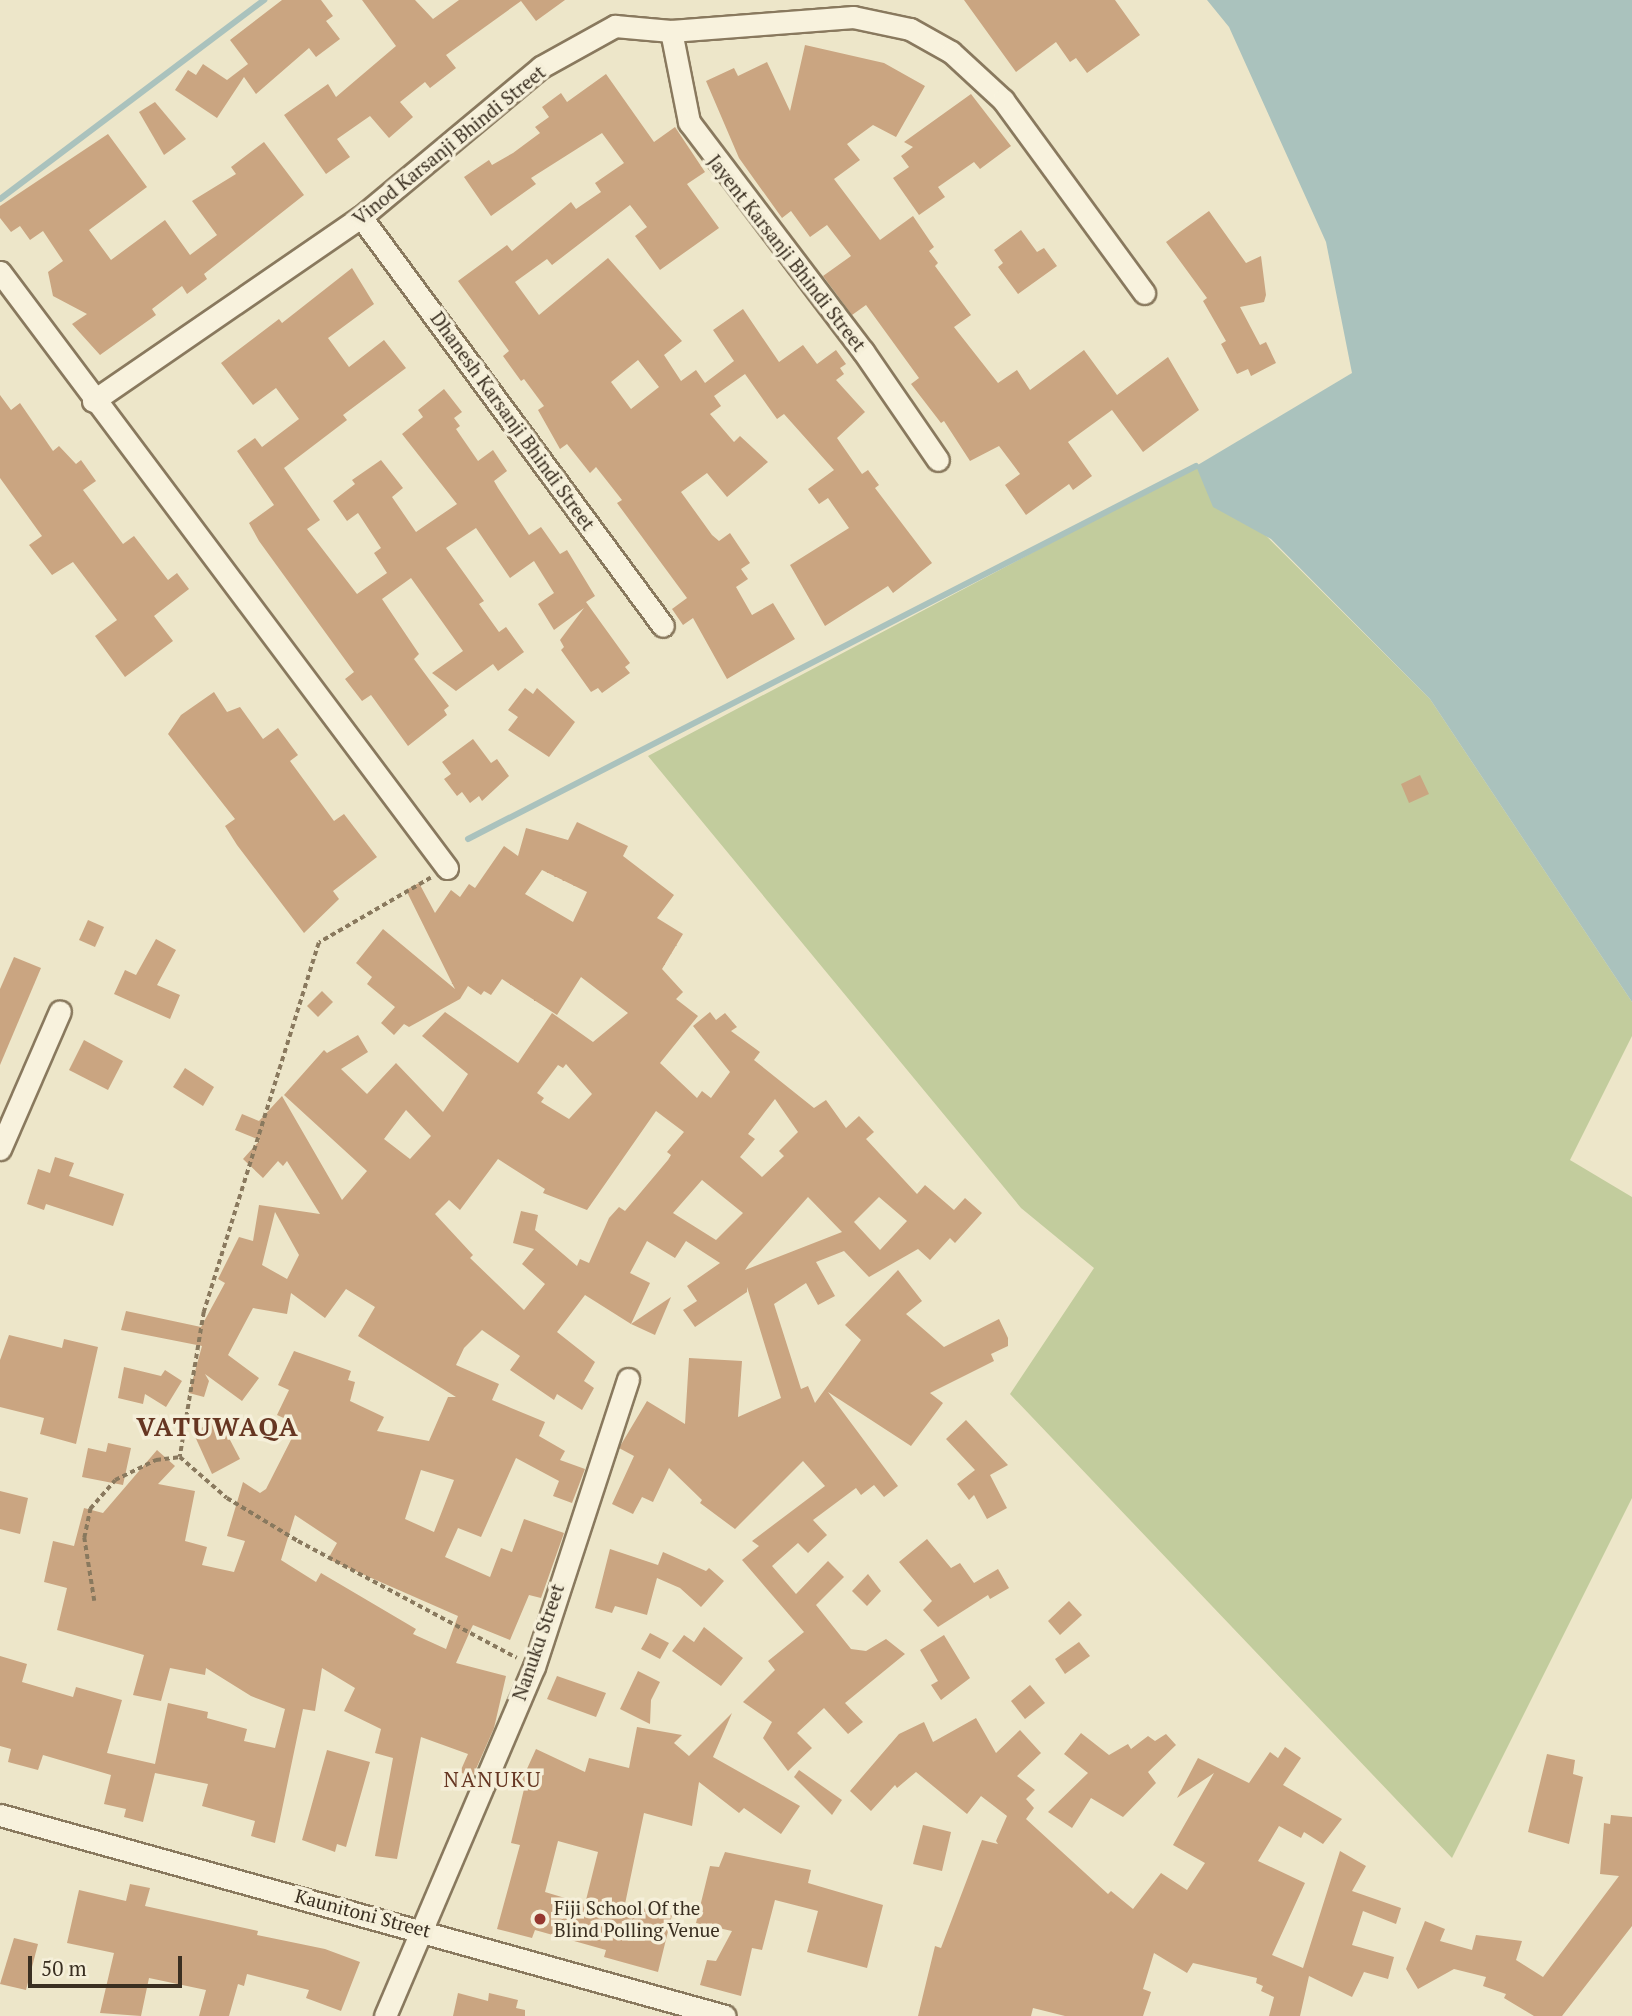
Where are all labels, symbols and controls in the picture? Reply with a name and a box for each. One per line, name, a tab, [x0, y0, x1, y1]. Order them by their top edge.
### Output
street label: Vinod Karsanji Bhindi Street	[348, 60, 550, 230]
street label: Jayent Karsanji Bhindi Street	[703, 150, 871, 356]
street label: Dhanesh Karsanji Bhindi Street	[426, 307, 600, 535]
district label: VATUWAQA	[137, 1411, 299, 1443]
street label: Nanuku Street	[507, 1581, 569, 1703]
district label: NANUKU	[444, 1766, 542, 1792]
street label: Kaunitoni Street	[293, 1884, 433, 1942]
place label: Fiji School Of the Blind Polling Venue	[554, 1897, 720, 1941]
marker: Fiji School Of the Blind Polling Venue	[532, 1911, 548, 1927]
scale bar	[32, 1942, 186, 1986]
text: 50 m	[41, 1954, 87, 1982]

